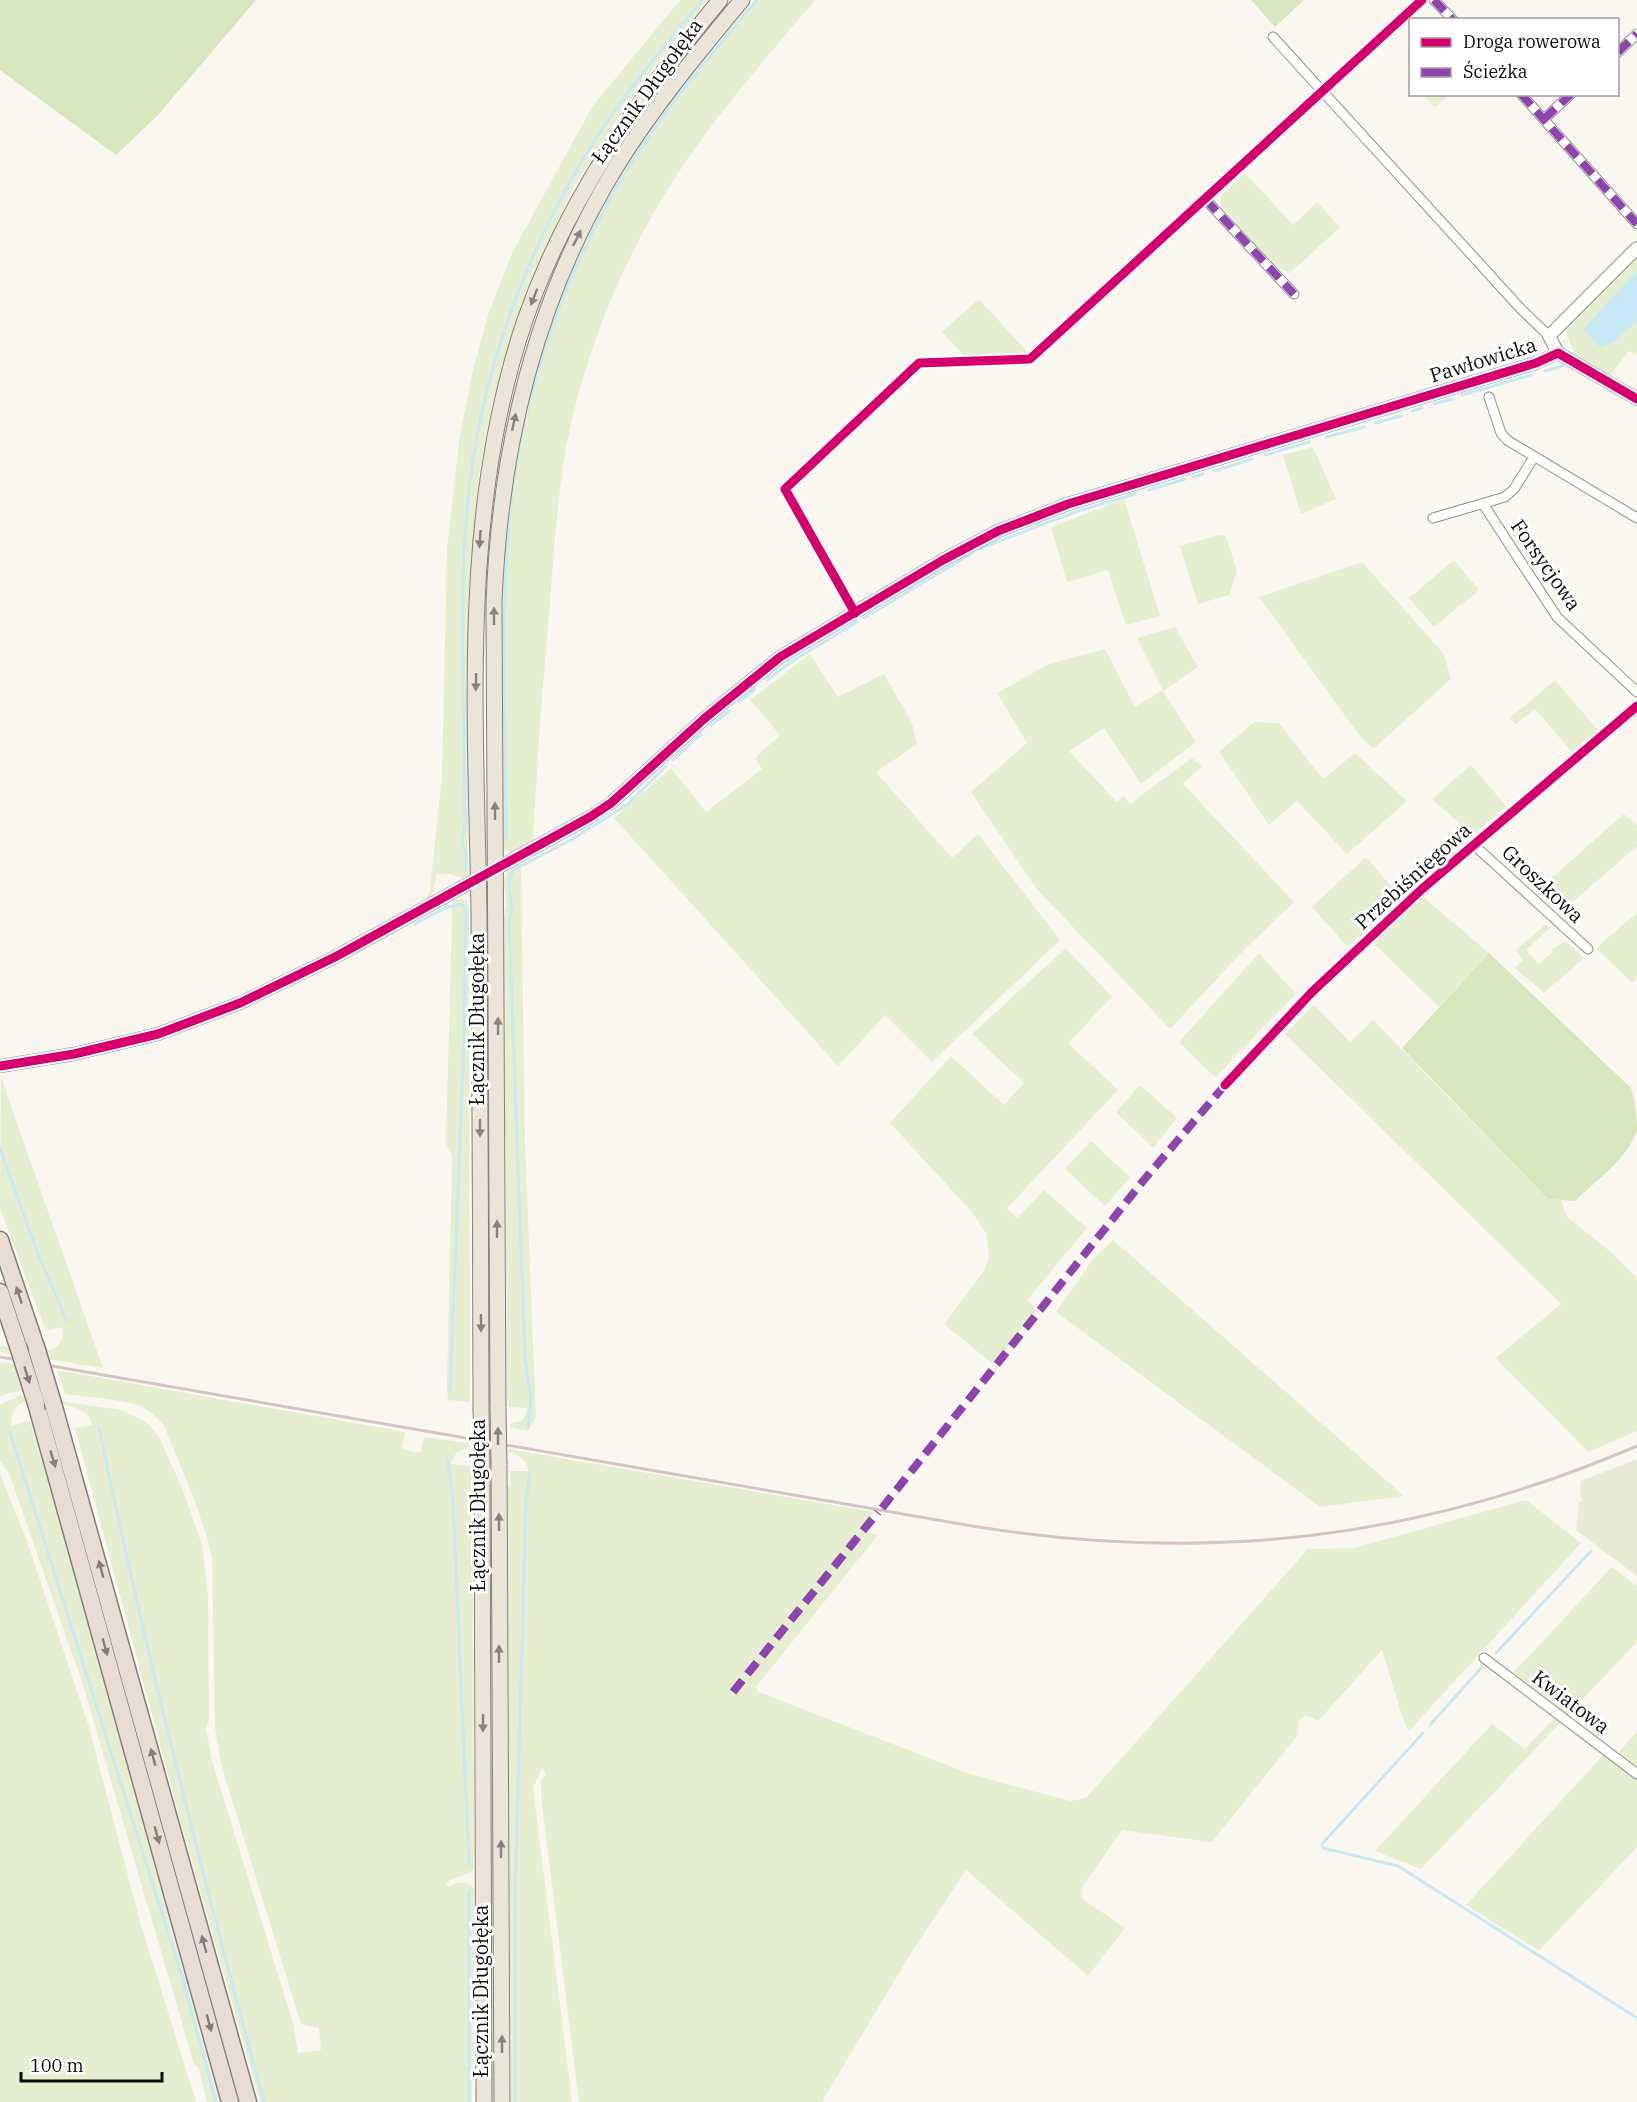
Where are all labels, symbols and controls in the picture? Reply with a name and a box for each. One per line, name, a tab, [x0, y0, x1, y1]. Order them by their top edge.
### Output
street label: Łącznik Długołęka	[585, 13, 708, 169]
legend	[1409, 18, 1619, 96]
text: Droga rowerowa	[1463, 30, 1601, 53]
text: Ścieżka	[1463, 60, 1528, 83]
one-way arrow	[573, 230, 582, 247]
one-way arrow	[528, 289, 538, 307]
street label: Pawłowicka	[1426, 330, 1540, 389]
one-way arrow	[510, 412, 519, 431]
street label: Forsycjowa	[1505, 514, 1588, 616]
one-way arrow	[476, 529, 485, 548]
one-way arrow	[489, 606, 499, 625]
one-way arrow	[471, 672, 481, 691]
one-way arrow	[490, 801, 500, 820]
street label: Przebiśniegowa	[1349, 816, 1477, 935]
street label: Groszkowa	[1497, 839, 1590, 929]
street label: Łącznik Długołęka	[463, 933, 490, 1105]
one-way arrow	[493, 1016, 503, 1035]
one-way arrow	[475, 1119, 485, 1138]
one-way arrow	[492, 1219, 502, 1238]
one-way arrow	[13, 1286, 23, 1304]
one-way arrow	[476, 1314, 486, 1333]
one-way arrow	[23, 1366, 32, 1384]
street label: Łącznik Długołęka	[464, 1419, 491, 1591]
one-way arrow	[494, 1427, 503, 1446]
one-way arrow	[49, 1451, 58, 1469]
one-way arrow	[494, 1513, 504, 1532]
one-way arrow	[96, 1560, 105, 1578]
one-way arrow	[101, 1638, 111, 1656]
one-way arrow	[495, 1644, 504, 1663]
street label: Kwiatowa	[1527, 1663, 1616, 1740]
one-way arrow	[478, 1714, 488, 1733]
one-way arrow	[148, 1748, 157, 1766]
one-way arrow	[153, 1826, 162, 1844]
one-way arrow	[496, 1839, 506, 1858]
street label: Łącznik Długołęka	[467, 1905, 494, 2077]
one-way arrow	[199, 1935, 209, 1953]
one-way arrow	[204, 2014, 214, 2032]
one-way arrow	[497, 2034, 507, 2053]
scale bar	[21, 2045, 162, 2083]
text: 100 m	[30, 2054, 84, 2077]

